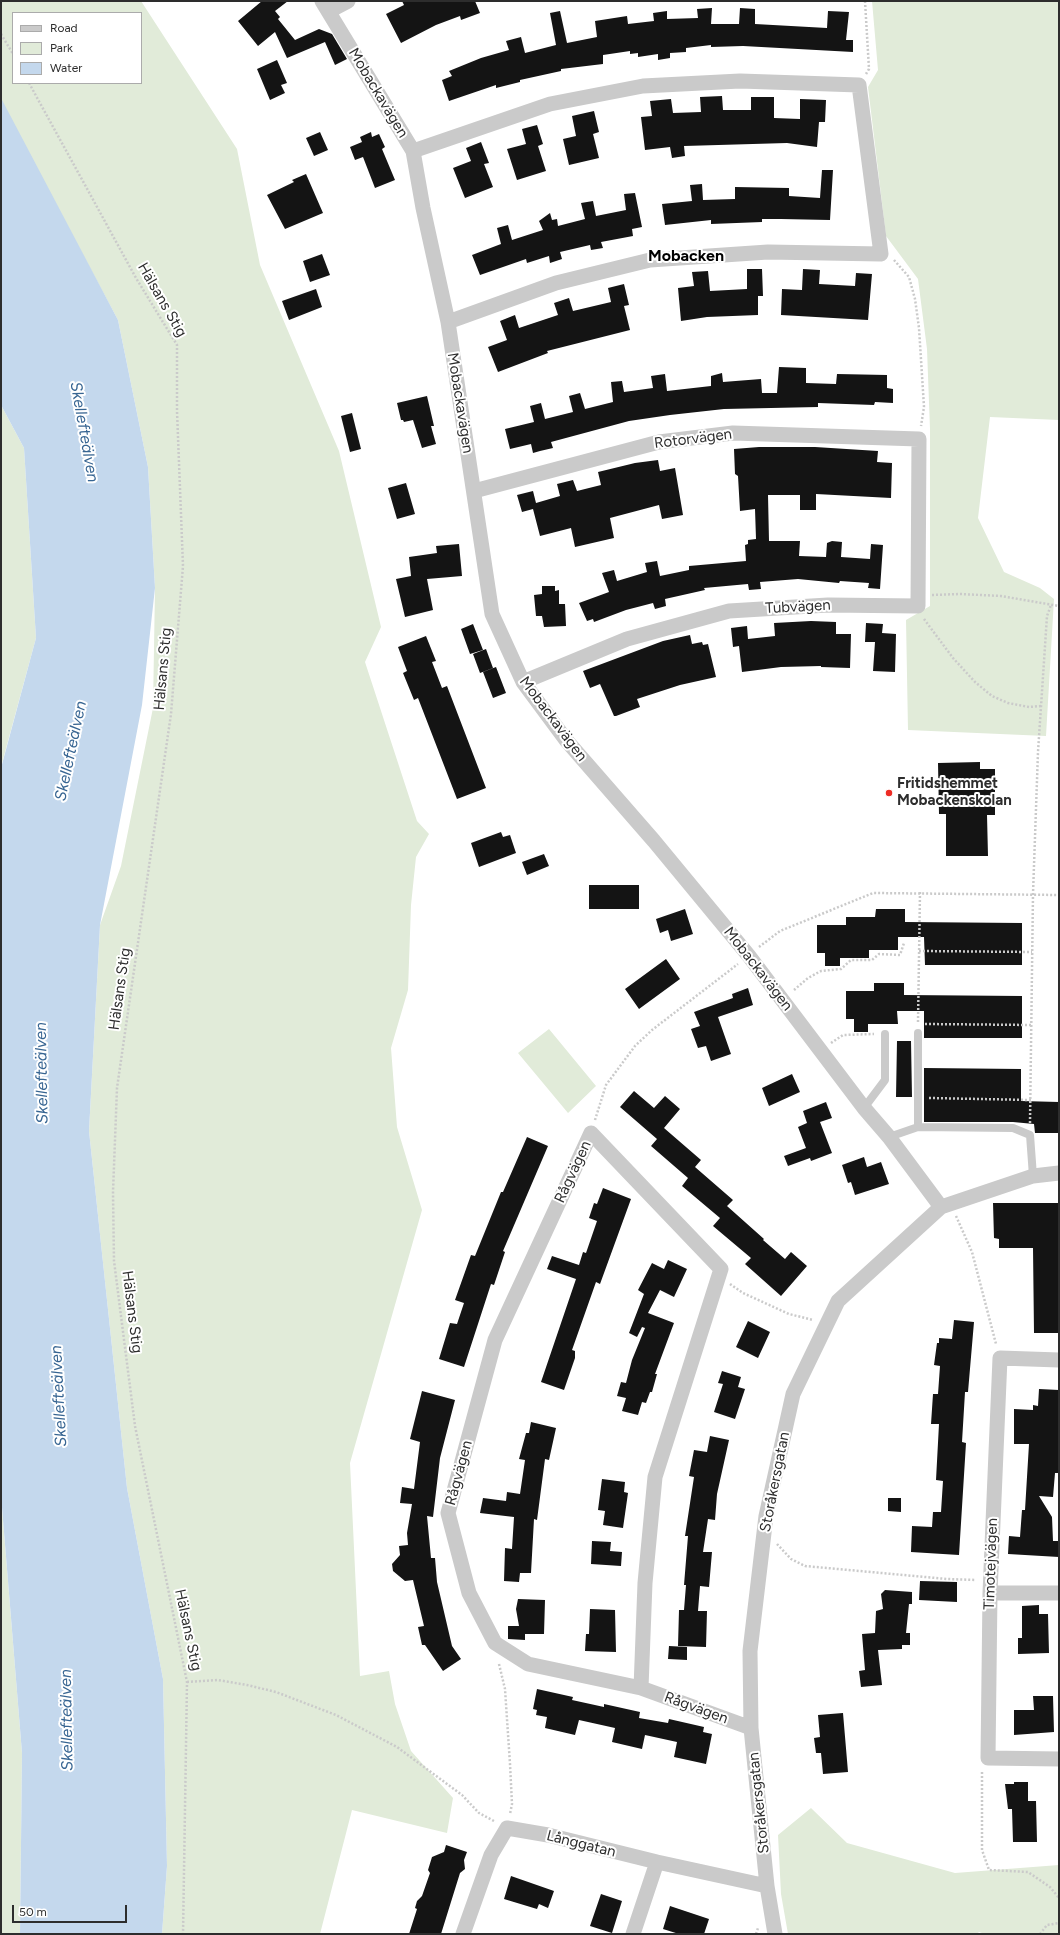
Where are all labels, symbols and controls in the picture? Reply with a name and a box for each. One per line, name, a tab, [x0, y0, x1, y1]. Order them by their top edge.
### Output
legend	[12, 12, 142, 84]
text: Road	[50, 21, 78, 35]
text: Park	[50, 41, 73, 55]
street label: Mobackavägen	[344, 45, 412, 141]
text: Water	[50, 61, 82, 75]
district label: Mobacken	[648, 246, 724, 266]
street label: Hälsans Stig	[133, 260, 191, 340]
street label: Mobackavägen	[443, 352, 477, 454]
water label: Skellefteälven	[66, 380, 102, 484]
street label: Rotorvägen	[653, 425, 733, 453]
street label: Tubvägen	[765, 596, 831, 618]
street label: Hälsans Stig	[150, 627, 176, 711]
street label: Mobackavägen	[515, 673, 591, 765]
water label: Skellefteälven	[51, 699, 91, 803]
place label: Fritidshemmet Mobackenskolan	[897, 775, 1012, 810]
marker: Fritidshemmet Mobackenskolan	[884, 788, 894, 798]
street label: Mobackavägen	[720, 924, 796, 1014]
street label: Hälsans Stig	[105, 947, 135, 1031]
water label: Skellefteälven	[32, 1022, 52, 1124]
street label: Rågvägen	[551, 1138, 595, 1206]
street label: Hälsans Stig	[118, 1270, 146, 1354]
water label: Skellefteälven	[47, 1345, 71, 1447]
street label: Storåkersgatan	[756, 1430, 794, 1534]
street label: Rågvägen	[442, 1438, 476, 1508]
street label: Timotejvägen	[980, 1518, 1002, 1610]
street label: Hälsans Stig	[171, 1588, 205, 1672]
water label: Skellefteälven	[57, 1669, 77, 1771]
street label: Rågvägen	[662, 1688, 730, 1728]
street label: Storåkersgatan	[745, 1751, 773, 1855]
street label: Långgatan	[545, 1827, 617, 1861]
scale bar	[14, 1897, 129, 1923]
text: 50 m	[19, 1905, 47, 1919]

